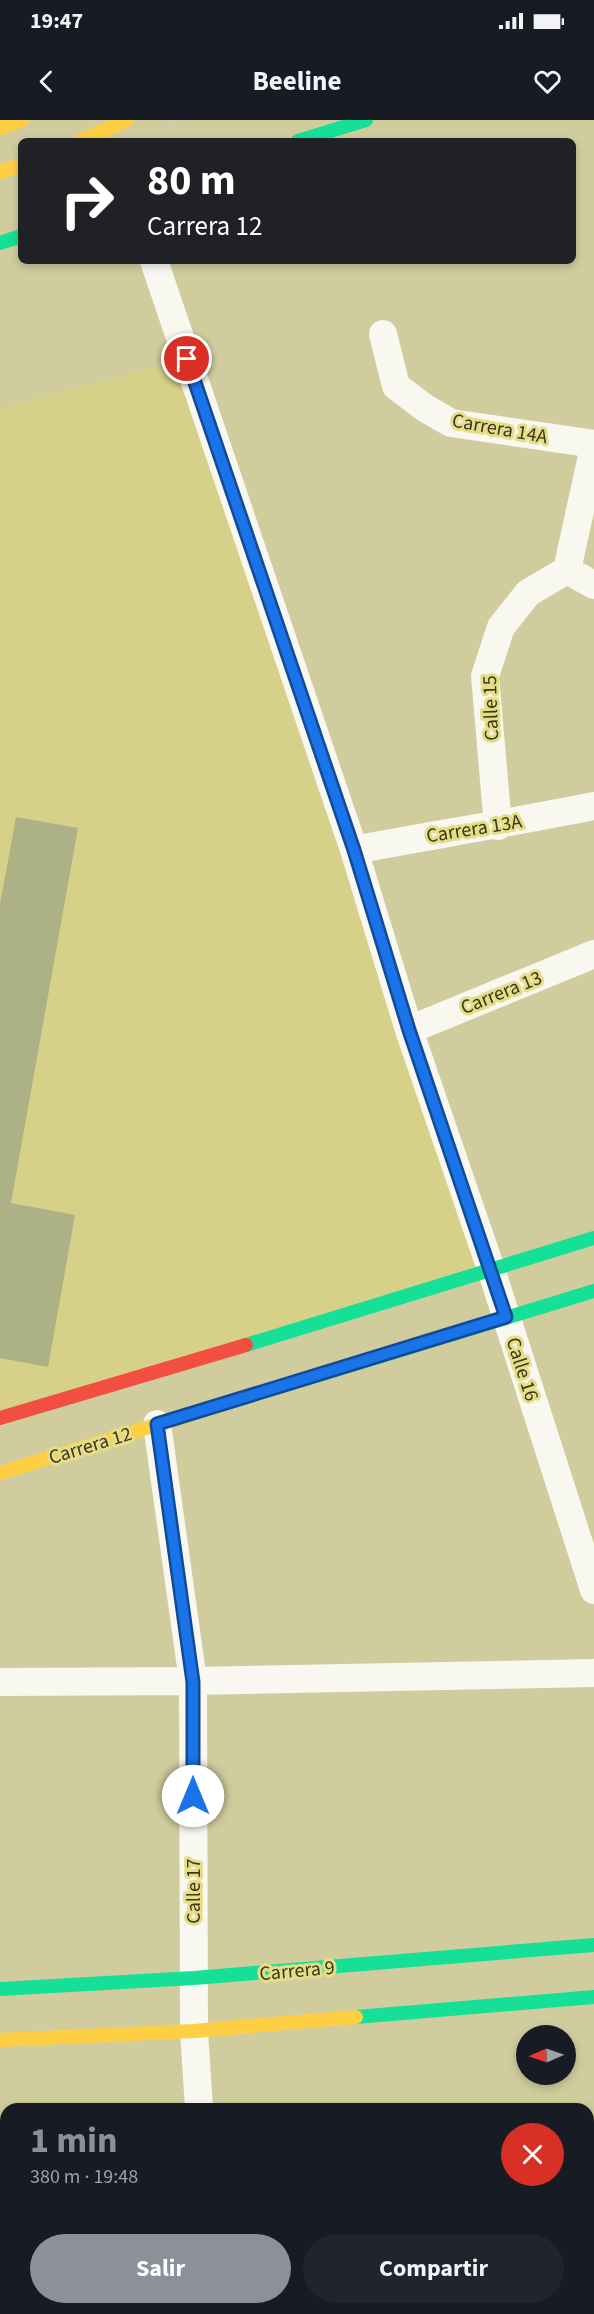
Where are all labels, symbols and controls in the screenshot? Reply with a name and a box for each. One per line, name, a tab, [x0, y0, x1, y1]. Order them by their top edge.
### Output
text: 19:47	[30, 5, 83, 37]
text: Beeline	[253, 62, 341, 101]
icon: back	[30, 65, 63, 98]
icon: heart	[531, 65, 564, 98]
text: 80 m	[147, 151, 236, 211]
icon: right	[48, 162, 126, 240]
text: Carrera 12	[147, 207, 262, 246]
pin	[161, 333, 212, 384]
icon: arrive	[170, 342, 203, 375]
street label: Carrera 14A	[450, 407, 550, 451]
street label: Calle 15	[476, 675, 506, 741]
street label: Carrera 13A	[424, 808, 524, 850]
street label: Carrera 13	[456, 964, 546, 1022]
street label: Calle 16	[499, 1334, 546, 1405]
street label: Carrera 12	[45, 1420, 135, 1472]
position arrow	[161, 1764, 225, 1828]
street label: Calle 17	[180, 1858, 208, 1924]
street label: Carrera 9	[258, 1954, 336, 1988]
north arrow	[516, 2025, 576, 2085]
map controls	[516, 2025, 576, 2085]
text: 1 min	[30, 2115, 118, 2166]
button: close	[501, 2123, 564, 2186]
text: 380 m · 19:48	[30, 2163, 138, 2191]
button: Salir	[30, 2234, 291, 2303]
button: Compartir	[303, 2234, 564, 2303]

